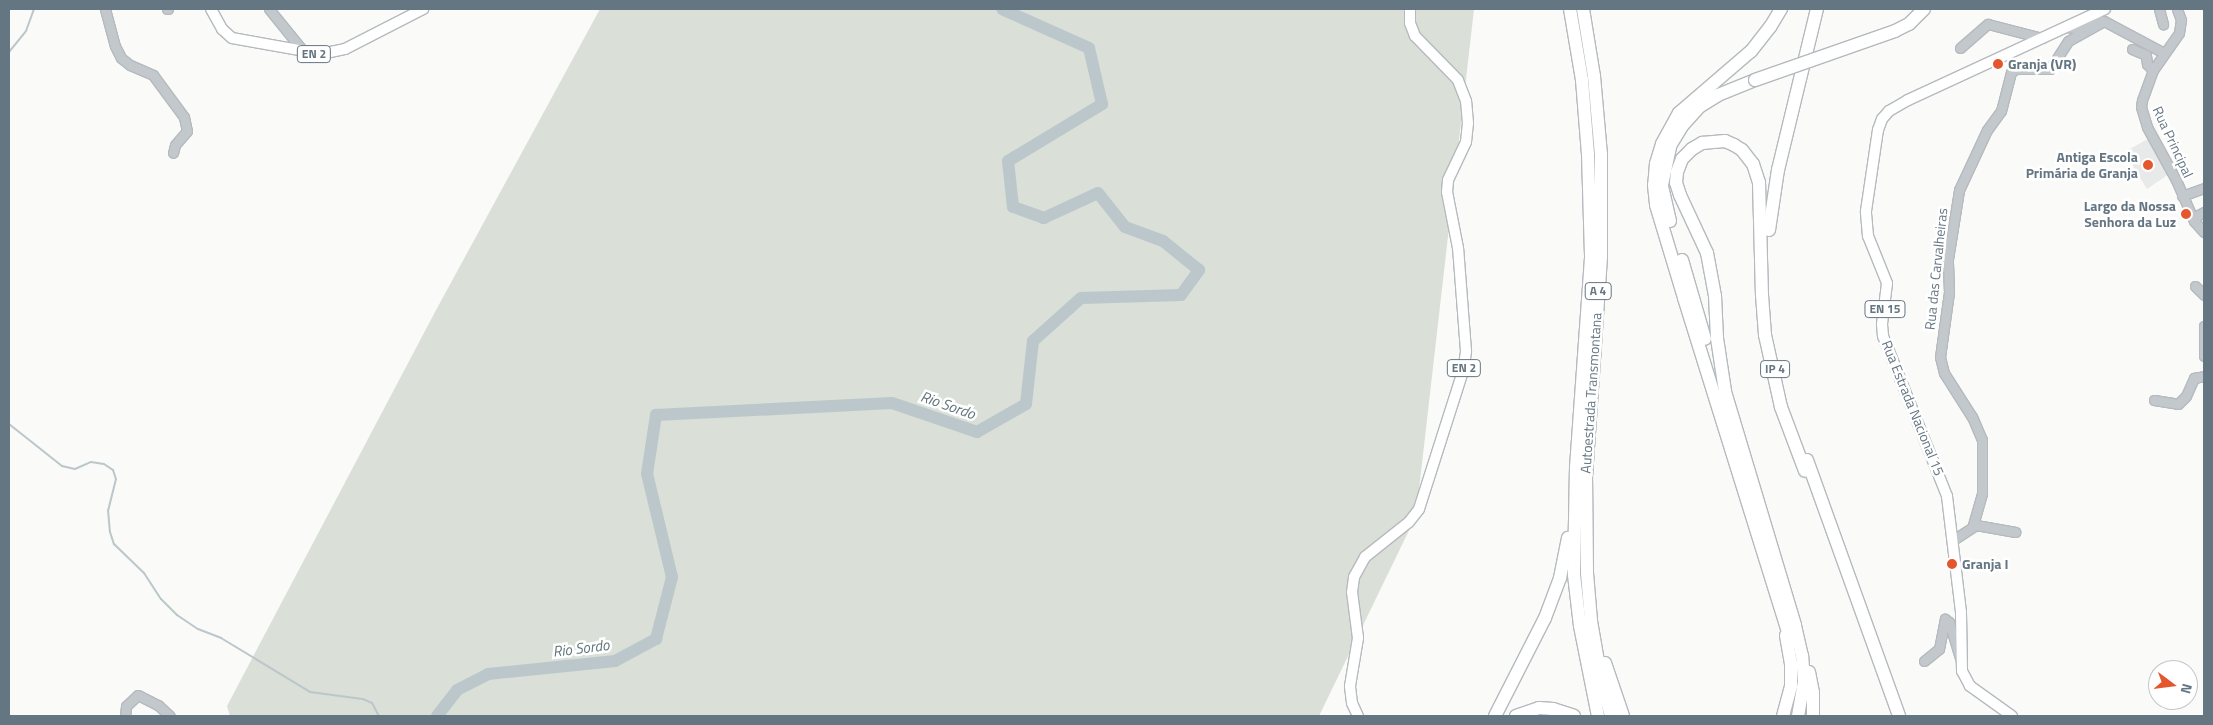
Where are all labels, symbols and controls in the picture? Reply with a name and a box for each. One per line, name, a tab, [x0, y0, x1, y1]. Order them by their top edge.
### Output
road number: EN 2	[296, 44, 332, 64]
place label: Granja (VR)	[2008, 56, 2076, 72]
marker: Granja (VR)	[1992, 58, 2004, 70]
street label: Rua Principal	[2149, 104, 2197, 180]
place label: Antiga Escola Primária de Granja	[2026, 149, 2138, 182]
marker: Antiga Escola Primária de Granja	[2142, 159, 2154, 171]
place label: Largo da Nossa Senhora da Luz	[2084, 198, 2176, 230]
street label: Rua das Carvalheiras	[1921, 207, 1951, 331]
marker: Largo da Nossa Senhora da Luz	[2180, 208, 2192, 220]
road number: A 4	[1584, 282, 1612, 300]
road number: EN 15	[1864, 300, 1906, 318]
street label: Autoestrada Transmontana	[1577, 312, 1605, 474]
street label: Rua Estrada Nacional 15	[1878, 338, 1948, 478]
road number: EN 2	[1446, 358, 1482, 378]
road number: IP 4	[1760, 359, 1790, 378]
water label: Rio Sordo	[918, 387, 978, 423]
place label: Granja I	[1962, 556, 2009, 572]
marker: Granja I	[1946, 558, 1958, 570]
water label: Rio Sordo	[552, 636, 610, 660]
north arrow	[2148, 660, 2198, 710]
text: N	[2176, 681, 2198, 696]

